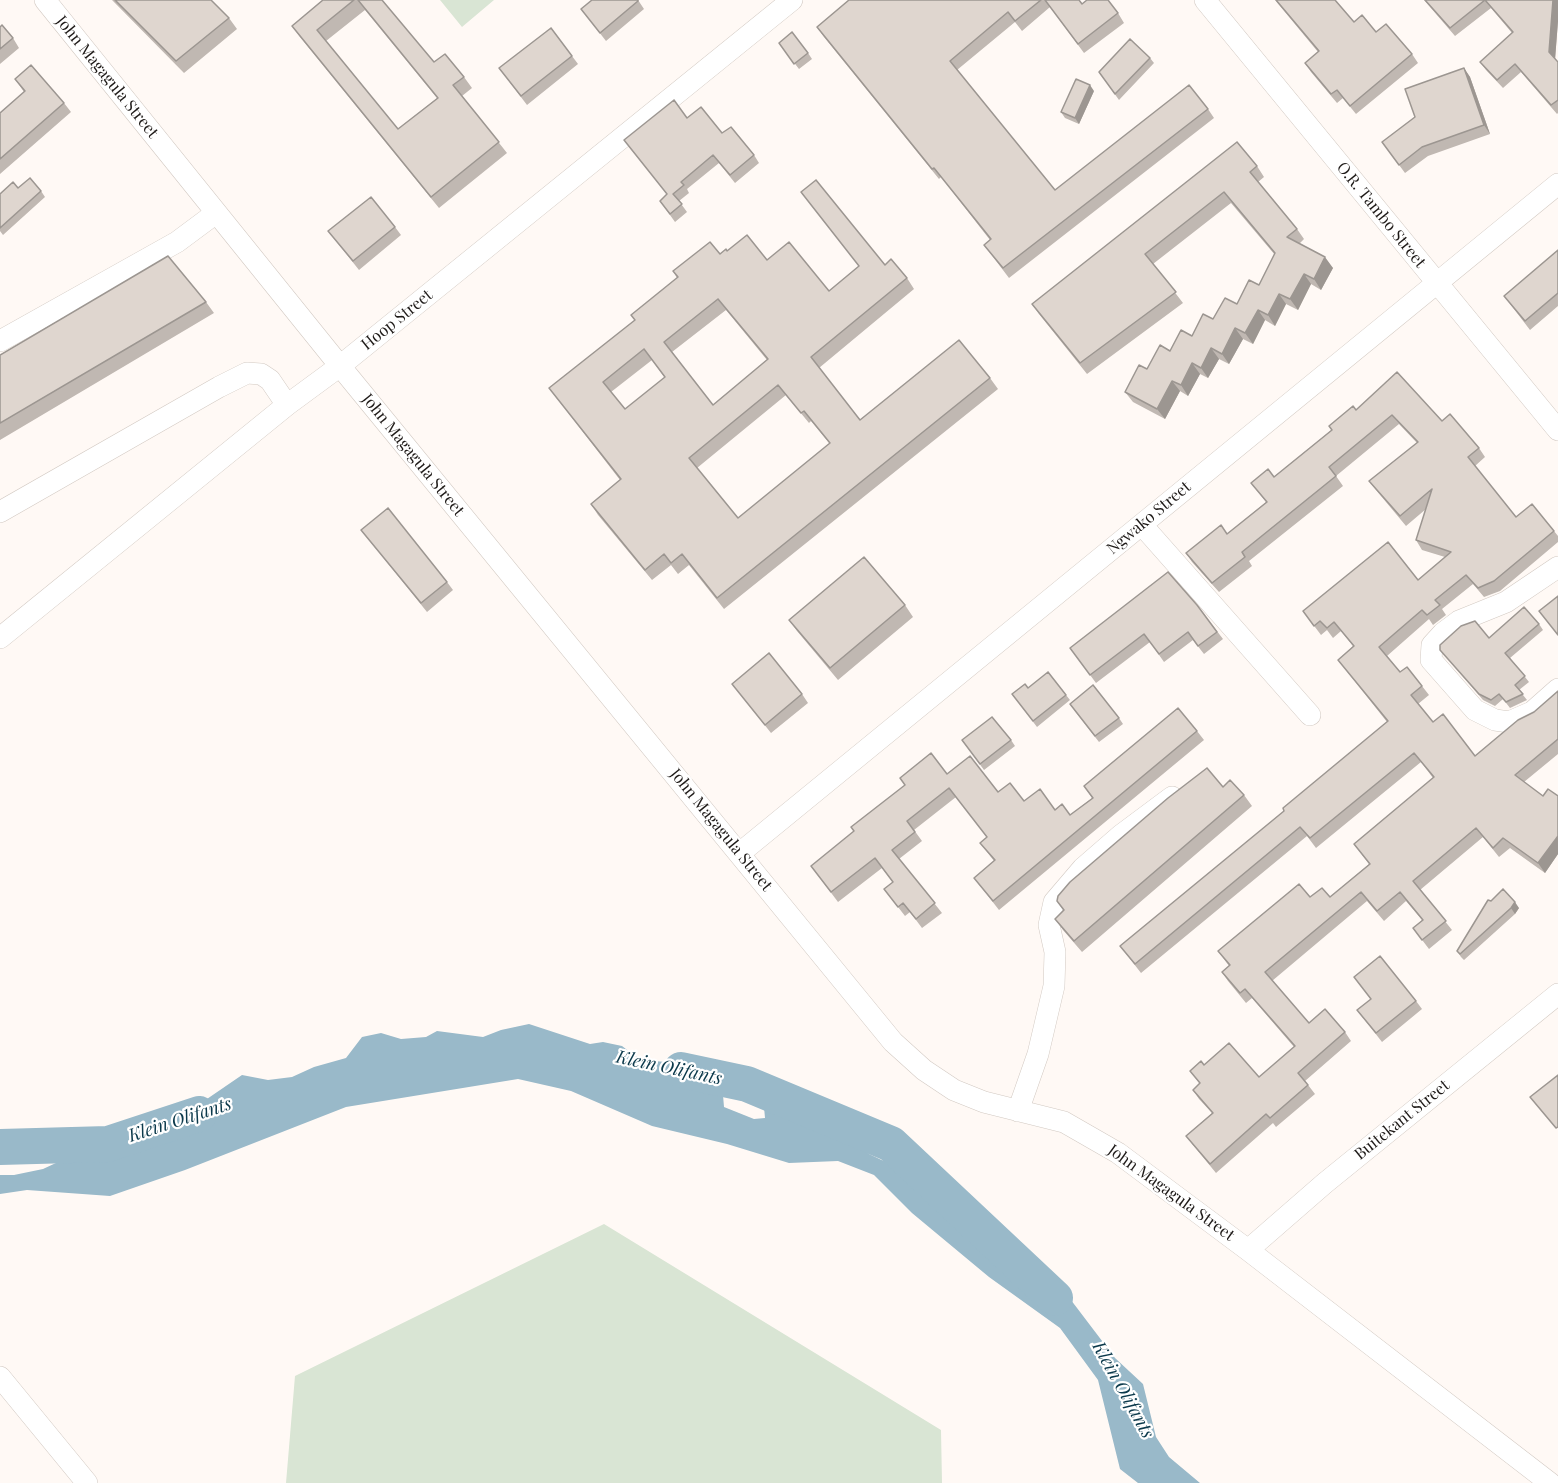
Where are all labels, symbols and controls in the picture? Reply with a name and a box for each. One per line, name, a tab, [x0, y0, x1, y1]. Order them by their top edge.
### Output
street label: John Magagula Street	[52, 12, 162, 142]
street label: O.R. Tambo Street	[1332, 158, 1430, 272]
street label: Hoop Street	[358, 286, 436, 354]
street label: John Magagula Street	[358, 390, 468, 520]
street label: Ngwako Street	[1103, 477, 1195, 559]
street label: John Magagula Street	[666, 765, 776, 895]
water label: Klein Olifants	[614, 1046, 724, 1090]
street label: Buitekant Street	[1351, 1076, 1453, 1164]
water label: Klein Olifants	[126, 1093, 234, 1147]
street label: John Magagula Street	[1104, 1141, 1238, 1245]
water label: Klein Olifants	[1088, 1338, 1158, 1442]

